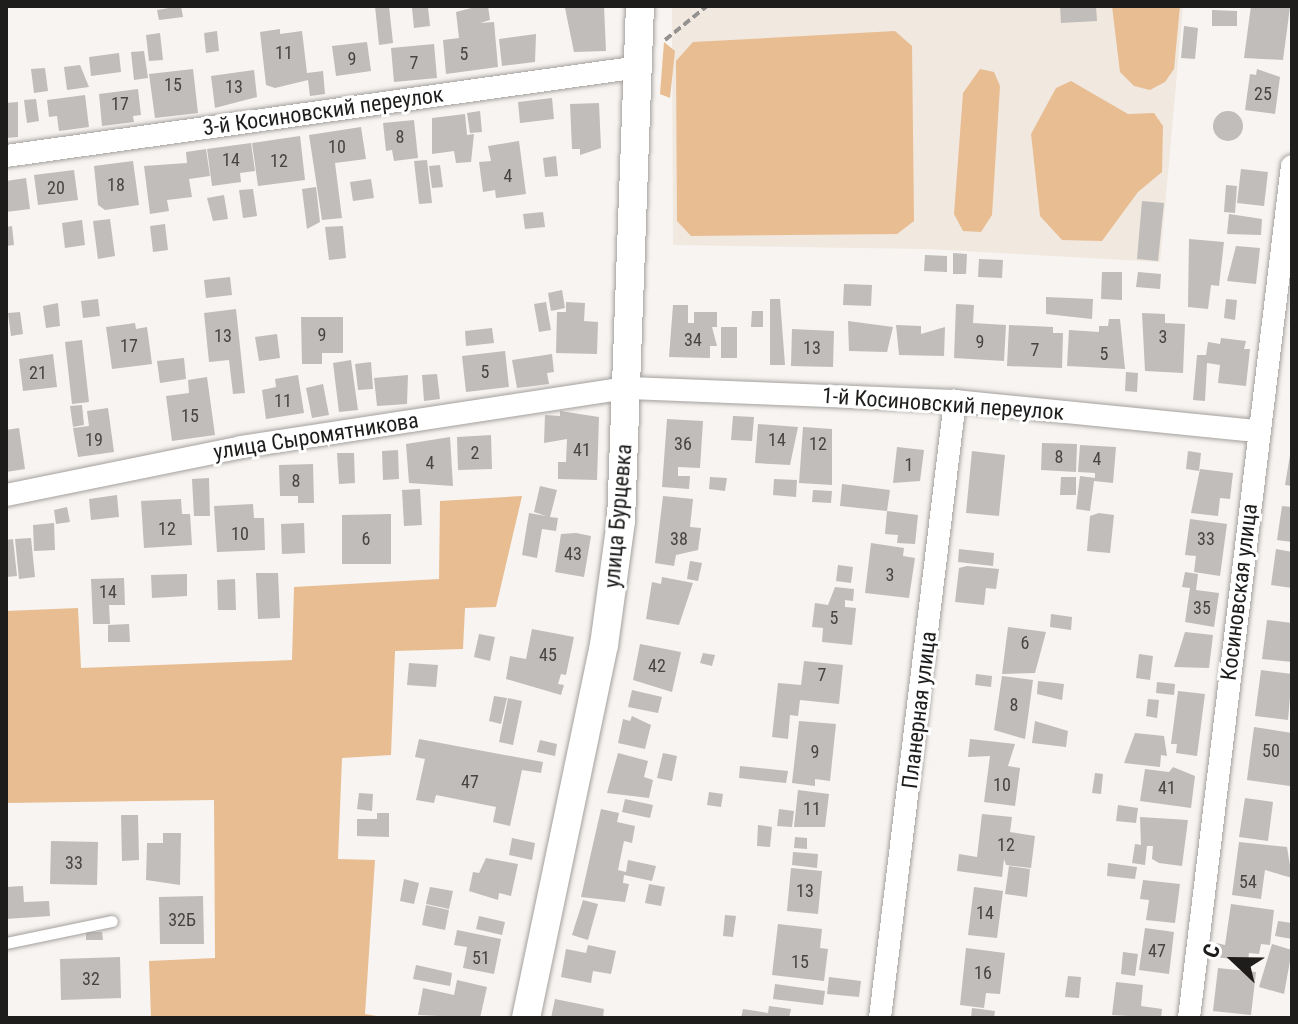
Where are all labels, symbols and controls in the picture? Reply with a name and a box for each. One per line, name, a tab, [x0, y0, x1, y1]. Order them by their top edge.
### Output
house number: 11	[275, 42, 293, 64]
house number: 5	[460, 43, 468, 65]
house number: 9	[348, 48, 356, 70]
house number: 7	[410, 52, 418, 74]
house number: 15	[164, 74, 182, 96]
house number: 13	[225, 76, 243, 98]
street label: 3-й Косиновский переулок	[201, 81, 445, 141]
house number: 25	[1254, 83, 1272, 105]
house number: 17	[111, 93, 129, 115]
house number: 8	[396, 126, 404, 148]
house number: 10	[328, 136, 346, 158]
house number: 14	[222, 149, 240, 171]
house number: 12	[270, 150, 288, 172]
house number: 4	[504, 165, 512, 187]
house number: 18	[107, 174, 125, 196]
house number: 20	[47, 177, 65, 199]
house number: 9	[318, 324, 326, 346]
house number: 13	[214, 325, 232, 347]
house number: 3	[1159, 326, 1167, 348]
house number: 34	[684, 329, 702, 351]
house number: 9	[976, 331, 984, 353]
house number: 17	[120, 335, 138, 357]
house number: 13	[803, 337, 821, 359]
house number: 7	[1031, 339, 1039, 361]
house number: 5	[1100, 343, 1108, 365]
house number: 5	[481, 361, 489, 383]
house number: 21	[29, 362, 47, 384]
street label: 1-й Косиновский переулок	[821, 382, 1065, 426]
house number: 11	[274, 390, 292, 412]
house number: 15	[181, 405, 199, 427]
street label: улица Сыромятникова	[212, 407, 420, 465]
house number: 19	[85, 429, 103, 451]
house number: 14	[768, 429, 786, 451]
house number: 36	[674, 433, 692, 455]
house number: 12	[809, 433, 827, 455]
house number: 41	[573, 439, 591, 461]
house number: 2	[471, 442, 479, 464]
street label: улица Бурцевка	[599, 443, 637, 589]
house number: 8	[1055, 446, 1063, 468]
house number: 4	[1093, 448, 1101, 470]
house number: 4	[426, 452, 434, 474]
house number: 1	[905, 454, 913, 476]
house number: 8	[292, 470, 300, 492]
street label: Косиновская улица	[1215, 502, 1263, 682]
house number: 12	[158, 518, 176, 540]
house number: 10	[231, 523, 249, 545]
house number: 6	[362, 528, 370, 550]
house number: 38	[670, 528, 688, 550]
house number: 33	[1197, 528, 1215, 550]
house number: 43	[564, 543, 582, 565]
house number: 3	[886, 564, 894, 586]
house number: 14	[99, 581, 117, 603]
house number: 35	[1193, 597, 1211, 619]
house number: 5	[830, 607, 838, 629]
street label: Планерная улица	[896, 630, 942, 790]
house number: 6	[1021, 632, 1029, 654]
house number: 45	[539, 644, 557, 666]
house number: 42	[648, 655, 666, 677]
house number: 7	[818, 664, 826, 686]
house number: 8	[1010, 694, 1018, 716]
house number: 50	[1262, 740, 1280, 762]
house number: 9	[811, 741, 819, 763]
house number: 47	[461, 771, 479, 793]
house number: 10	[993, 774, 1011, 796]
house number: 41	[1158, 777, 1176, 799]
house number: 11	[803, 798, 821, 820]
house number: 12	[997, 834, 1015, 856]
house number: 33	[65, 852, 83, 874]
house number: 54	[1239, 871, 1257, 893]
house number: 13	[796, 880, 814, 902]
house number: 14	[976, 902, 994, 924]
house number: 32Б	[168, 909, 196, 931]
north arrow	[1194, 920, 1274, 1000]
house number: 47	[1148, 940, 1166, 962]
text: С	[1197, 940, 1225, 961]
house number: 51	[472, 947, 490, 969]
house number: 15	[791, 951, 809, 973]
house number: 16	[974, 962, 992, 984]
house number: 32	[82, 968, 100, 990]

